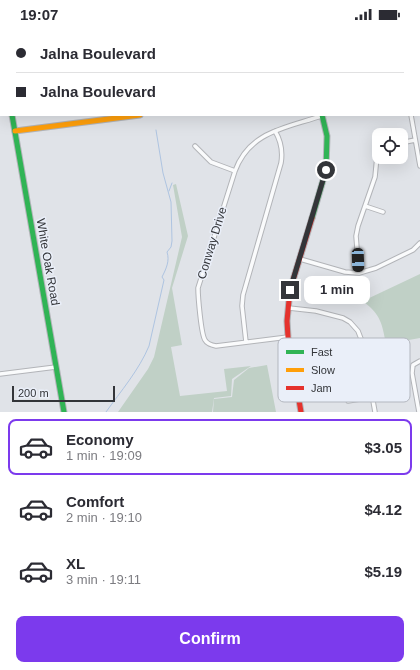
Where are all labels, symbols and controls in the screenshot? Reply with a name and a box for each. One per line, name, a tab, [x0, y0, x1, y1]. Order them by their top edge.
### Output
text: 19:07	[20, 6, 58, 23]
text: Jalna Boulevard	[40, 45, 156, 62]
text: Jalna Boulevard	[40, 83, 156, 100]
map controls	[372, 128, 408, 164]
button: locate	[372, 128, 408, 164]
route start	[317, 161, 335, 179]
street label: Conway Drive	[194, 205, 230, 281]
street label: White Oak Road	[33, 217, 63, 307]
car	[352, 248, 364, 272]
callout: 1 min	[304, 276, 370, 304]
route end	[281, 281, 299, 299]
text: 1 min	[320, 282, 354, 297]
legend	[278, 338, 410, 402]
text: Fast	[311, 346, 332, 358]
text: Slow	[311, 364, 335, 376]
text: Jam	[311, 382, 332, 394]
scale bar	[12, 384, 115, 403]
text: 200 m	[18, 387, 49, 399]
icon: car	[18, 429, 54, 465]
text: Economy	[66, 431, 134, 448]
text: $3.05	[364, 439, 402, 456]
text: 1 min · 19:09	[66, 448, 142, 463]
icon: car	[18, 491, 54, 527]
text: Comfort	[66, 493, 124, 510]
text: $4.12	[364, 501, 402, 518]
text: 2 min · 19:10	[66, 510, 142, 525]
icon: car	[18, 553, 54, 589]
text: XL	[66, 555, 85, 572]
text: $5.19	[364, 563, 402, 580]
text: 3 min · 19:11	[66, 572, 141, 587]
button: Confirm	[16, 616, 404, 662]

